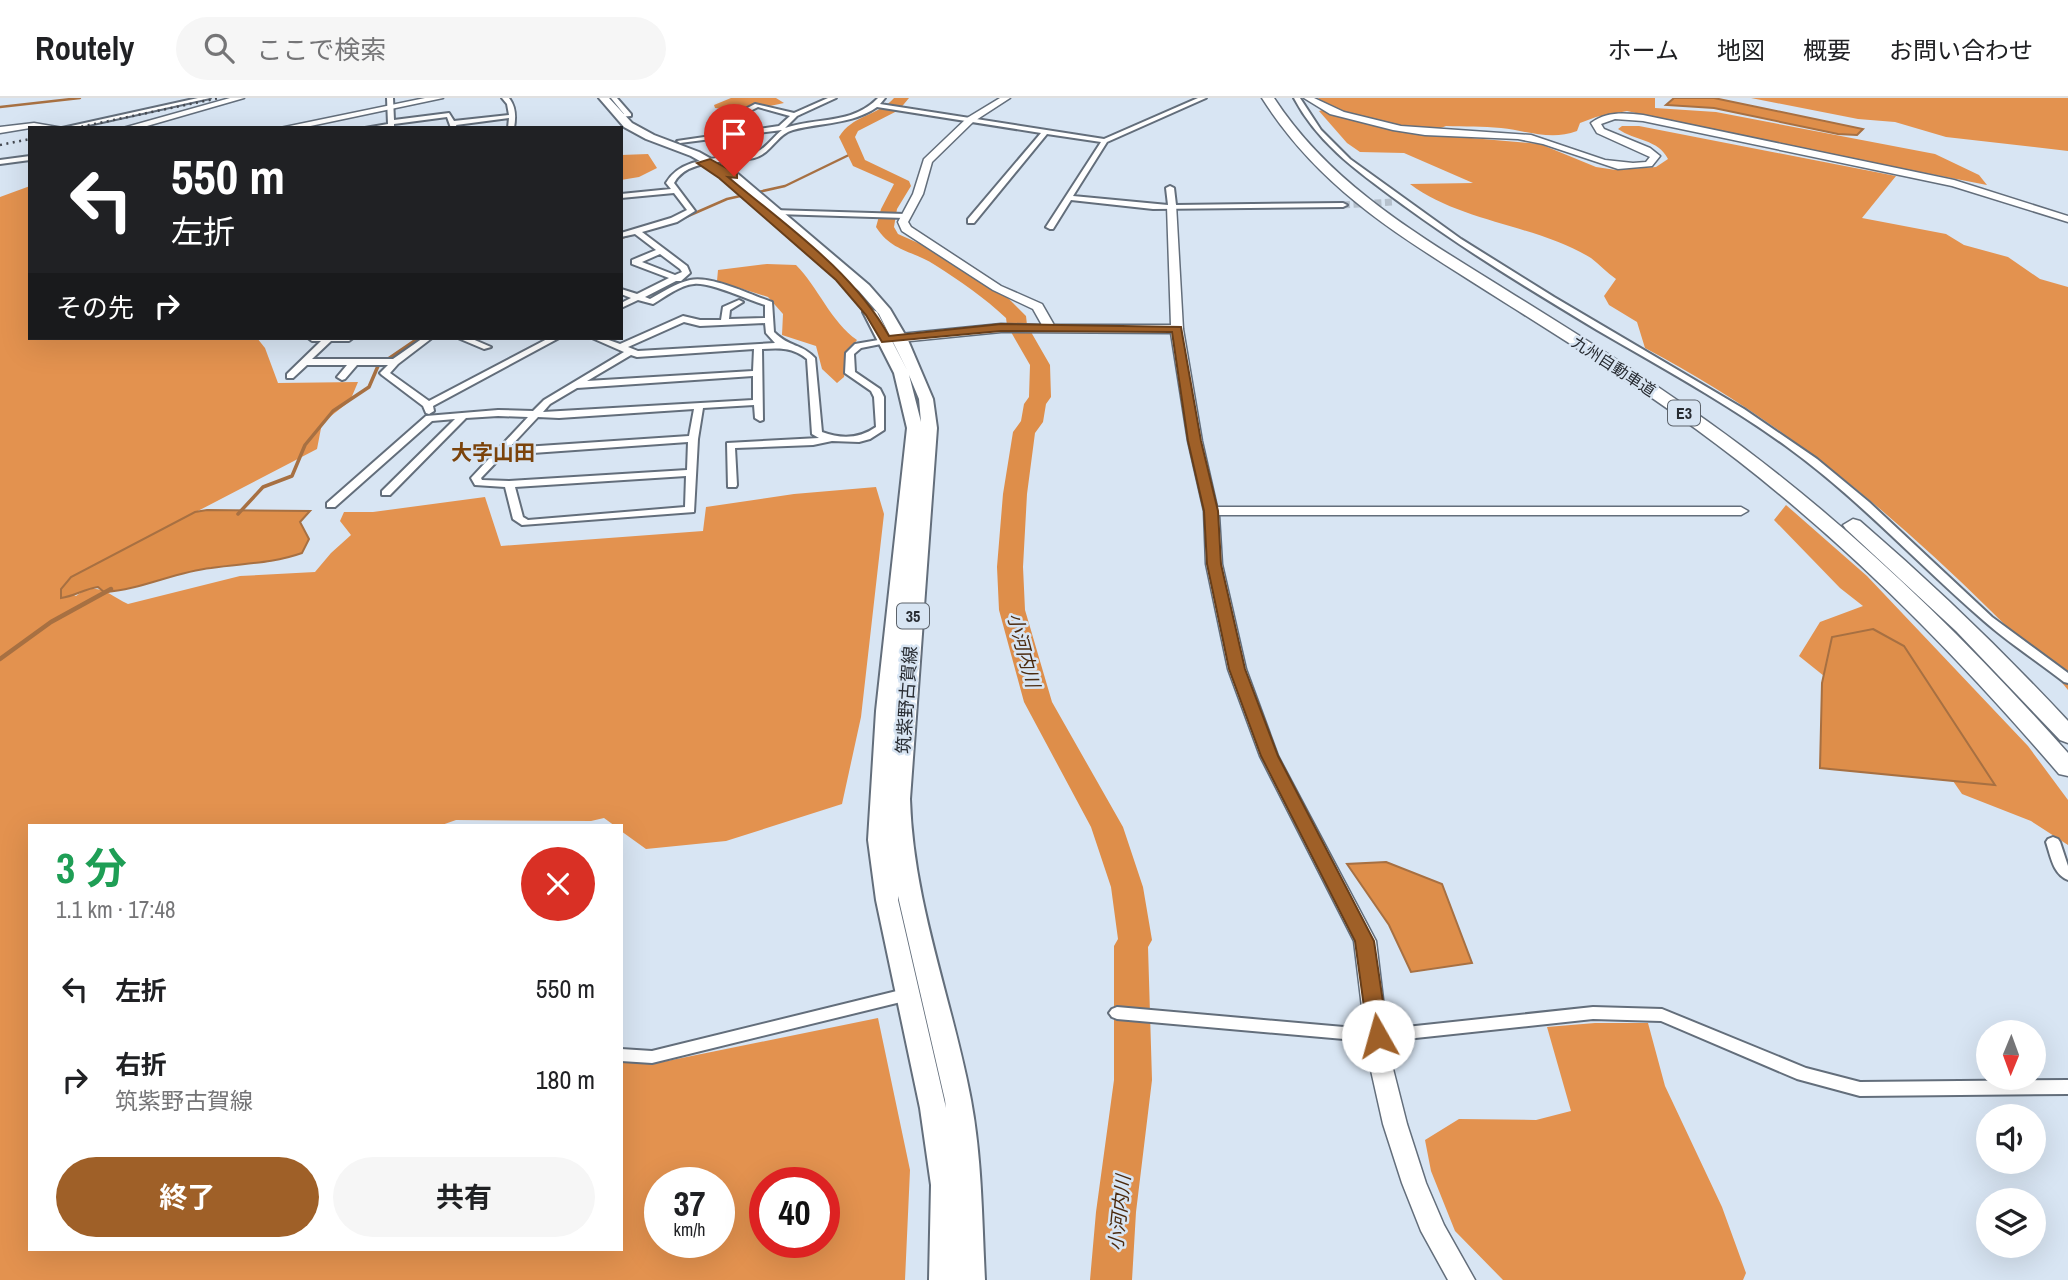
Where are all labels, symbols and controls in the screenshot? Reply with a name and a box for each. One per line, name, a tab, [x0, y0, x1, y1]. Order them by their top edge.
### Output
search box	[176, 17, 666, 80]
text: Routely	[35, 26, 134, 70]
icon: search	[200, 29, 238, 67]
text: ここで検索	[256, 32, 386, 67]
text: ホーム	[1608, 34, 1679, 66]
text: 地図	[1717, 34, 1765, 66]
text: 概要	[1803, 34, 1851, 66]
text: お問い合わせ	[1889, 34, 2033, 66]
pin	[704, 104, 764, 176]
icon: arrive	[715, 115, 753, 153]
text: 550 m	[171, 143, 285, 209]
icon: left	[56, 154, 147, 245]
text: 左折	[171, 210, 235, 253]
icon: right	[148, 287, 186, 325]
text: その先	[56, 290, 134, 325]
street label: 九州自動車道	[1568, 331, 1660, 401]
road number: E3	[1668, 400, 1700, 426]
district label: 大字山田	[451, 438, 535, 467]
road number: 35	[897, 603, 929, 628]
water label: 小河内川	[1002, 610, 1047, 692]
street label: 筑紫野古賀線	[890, 645, 923, 755]
text: 3 分	[56, 840, 127, 896]
button: close	[521, 847, 595, 921]
text: 1.1 km · 17:48	[56, 894, 176, 925]
icon: left	[56, 970, 94, 1008]
text: 550 m	[536, 971, 595, 1006]
text: 左折	[115, 973, 167, 1008]
position arrow	[1341, 999, 1415, 1073]
north arrow	[1976, 1020, 2046, 1090]
map controls	[1976, 1020, 2046, 1258]
text: 右折	[115, 1047, 167, 1082]
icon: right	[56, 1061, 94, 1099]
text: 180 m	[536, 1062, 595, 1097]
text: 筑紫野古賀線	[115, 1085, 253, 1116]
button: sound	[1976, 1104, 2046, 1174]
button: 終了	[56, 1157, 319, 1237]
button: 共有	[333, 1157, 595, 1237]
speed limit sign: 40	[749, 1167, 840, 1258]
water label: 小河内川	[1102, 1172, 1136, 1252]
text: 37	[674, 1180, 705, 1227]
button: layers	[1976, 1188, 2046, 1258]
text: km/h	[674, 1217, 706, 1242]

